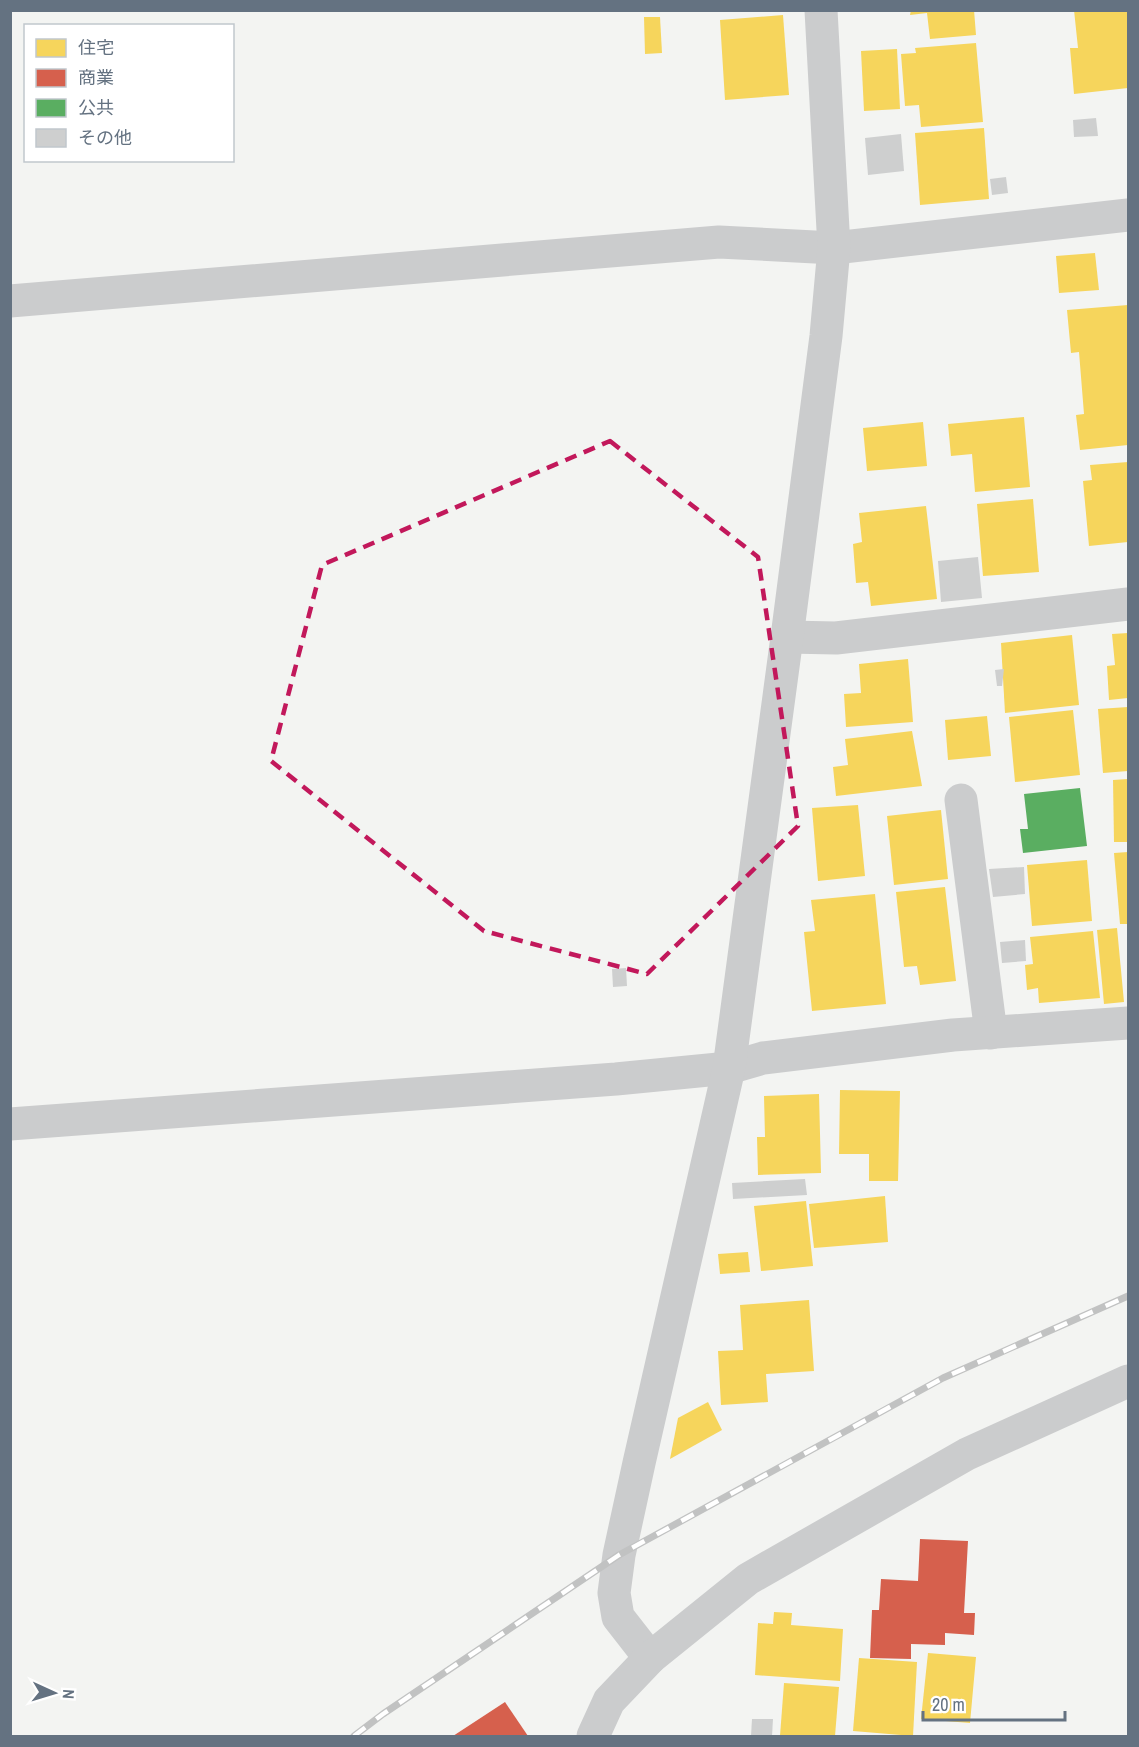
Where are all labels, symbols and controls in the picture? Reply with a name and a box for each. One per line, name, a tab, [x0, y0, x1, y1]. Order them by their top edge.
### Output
legend	[24, 24, 234, 162]
text: 住宅	[78, 35, 114, 60]
text: 商業	[78, 65, 114, 90]
text: 公共	[78, 95, 114, 120]
text: その他	[78, 125, 132, 150]
north arrow	[24, 1663, 84, 1723]
scale bar	[923, 1684, 1066, 1722]
text: N	[58, 1689, 80, 1700]
text: 20 m	[932, 1692, 965, 1717]

